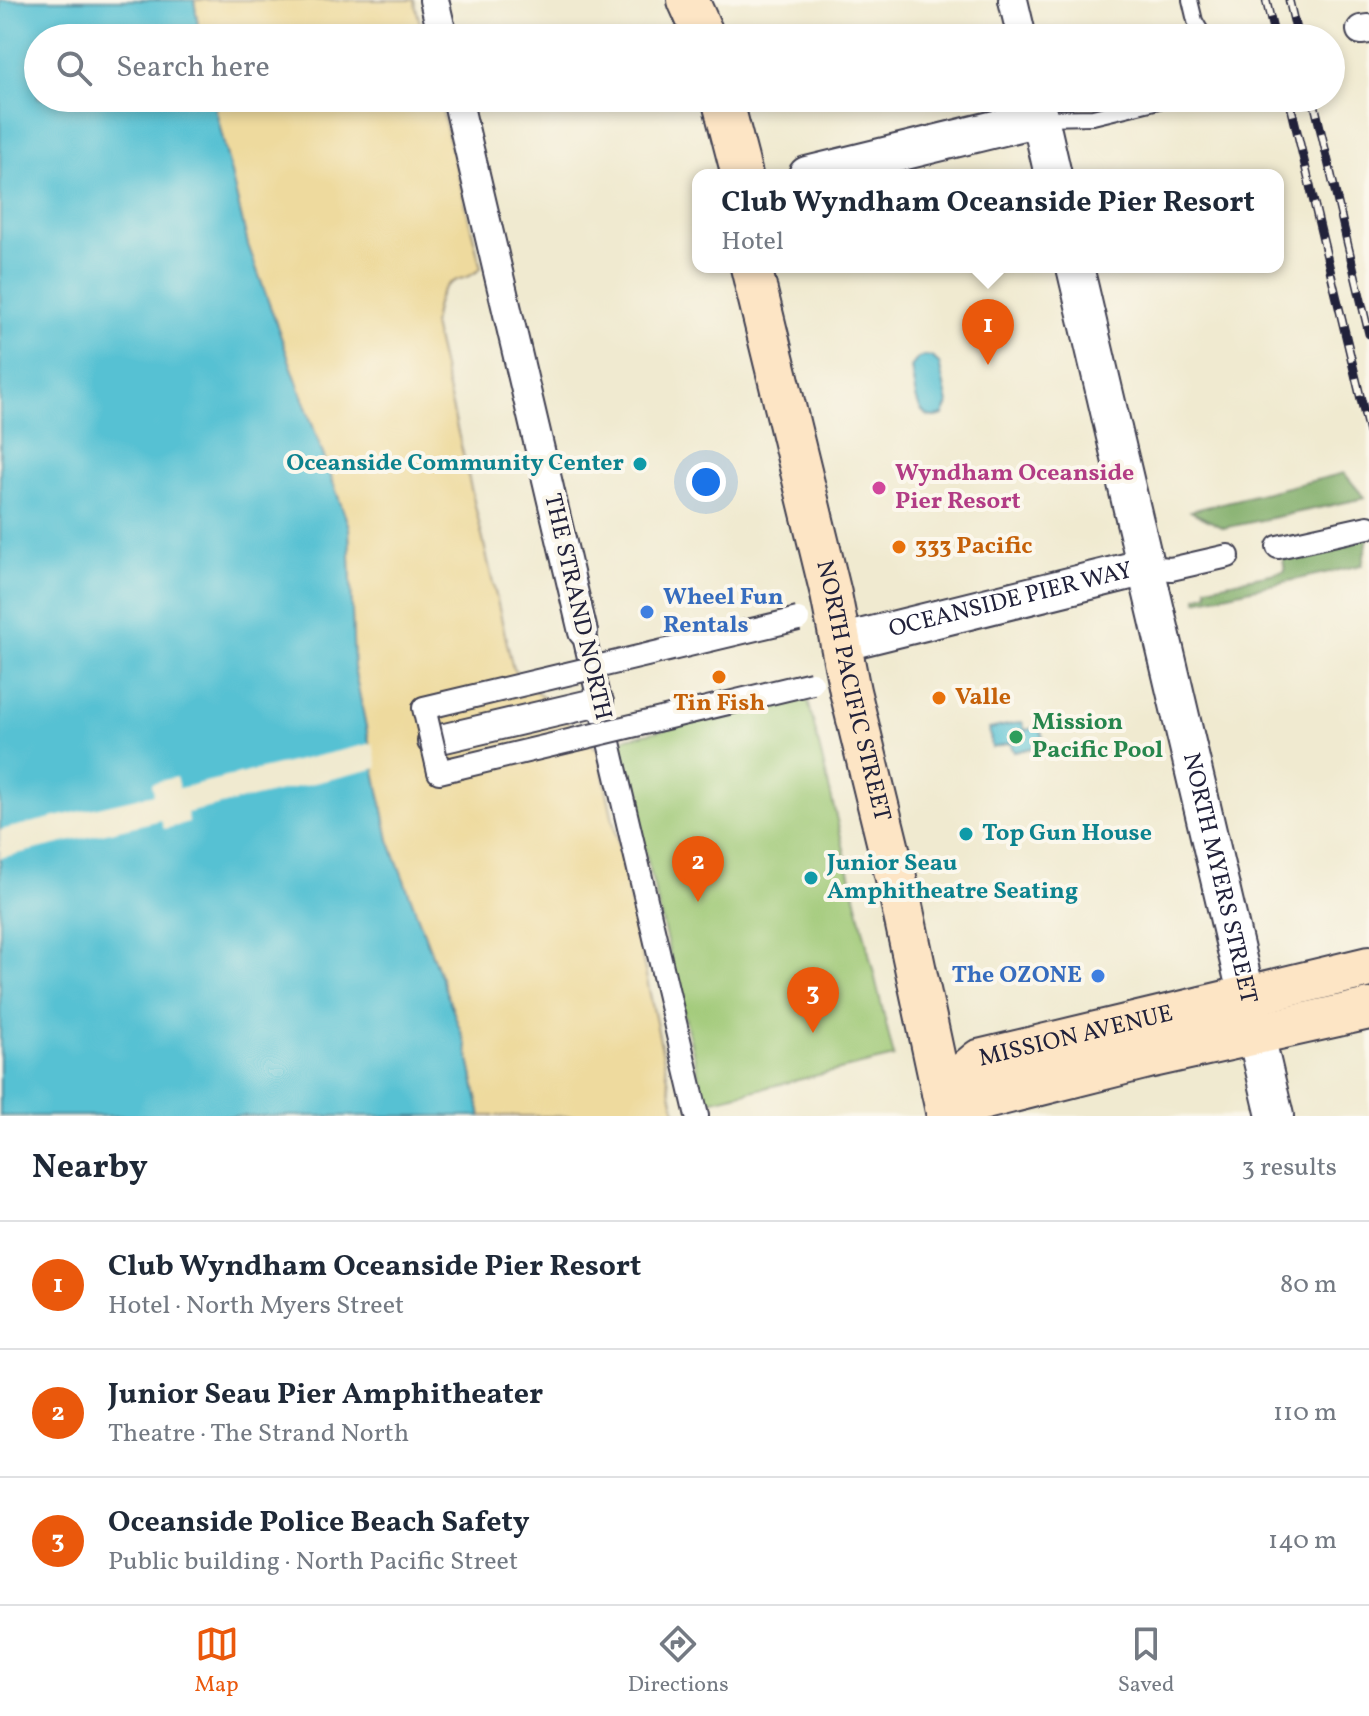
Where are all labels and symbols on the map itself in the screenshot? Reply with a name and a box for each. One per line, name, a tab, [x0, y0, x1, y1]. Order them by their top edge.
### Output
pin: 1	[962, 299, 1014, 365]
place label: Oceanside Community Center	[286, 447, 624, 481]
marker: Oceanside Community Center	[631, 455, 649, 473]
place label: Wyndham Oceanside Pier Resort	[895, 457, 1134, 519]
your location	[686, 462, 726, 502]
marker: Wyndham Oceanside Pier Resort	[870, 479, 888, 497]
street label: THE STRAND NORTH	[534, 490, 620, 724]
place label: 333 Pacific	[915, 530, 1032, 564]
marker: 333 Pacific	[890, 538, 908, 556]
street label: OCEANSIDE PIER WAY	[885, 554, 1136, 647]
street label: NORTH PACIFIC STREET	[806, 557, 898, 825]
place label: Wheel Fun Rentals	[663, 581, 784, 643]
marker: Wheel Fun Rentals	[638, 603, 656, 621]
marker: Tin Fish	[710, 668, 728, 686]
place label: Valle	[955, 681, 1011, 715]
place label: Tin Fish	[673, 687, 765, 721]
marker: Valle	[930, 689, 948, 707]
place label: Mission Pacific Pool	[1032, 706, 1163, 768]
marker: Mission Pacific Pool	[1007, 728, 1025, 746]
street label: NORTH MYERS STREET	[1173, 749, 1265, 1007]
place label: Top Gun House	[982, 817, 1152, 851]
marker: Top Gun House	[957, 825, 975, 843]
pin: 2	[672, 836, 724, 902]
place label: Junior Seau Amphitheatre Seating	[826, 847, 1078, 909]
marker: Junior Seau Amphitheatre Seating	[802, 869, 820, 887]
place label: The OZONE	[952, 959, 1082, 993]
pin: 3	[787, 967, 839, 1033]
marker: The OZONE	[1089, 967, 1107, 985]
street label: MISSION AVENUE	[975, 997, 1177, 1076]

